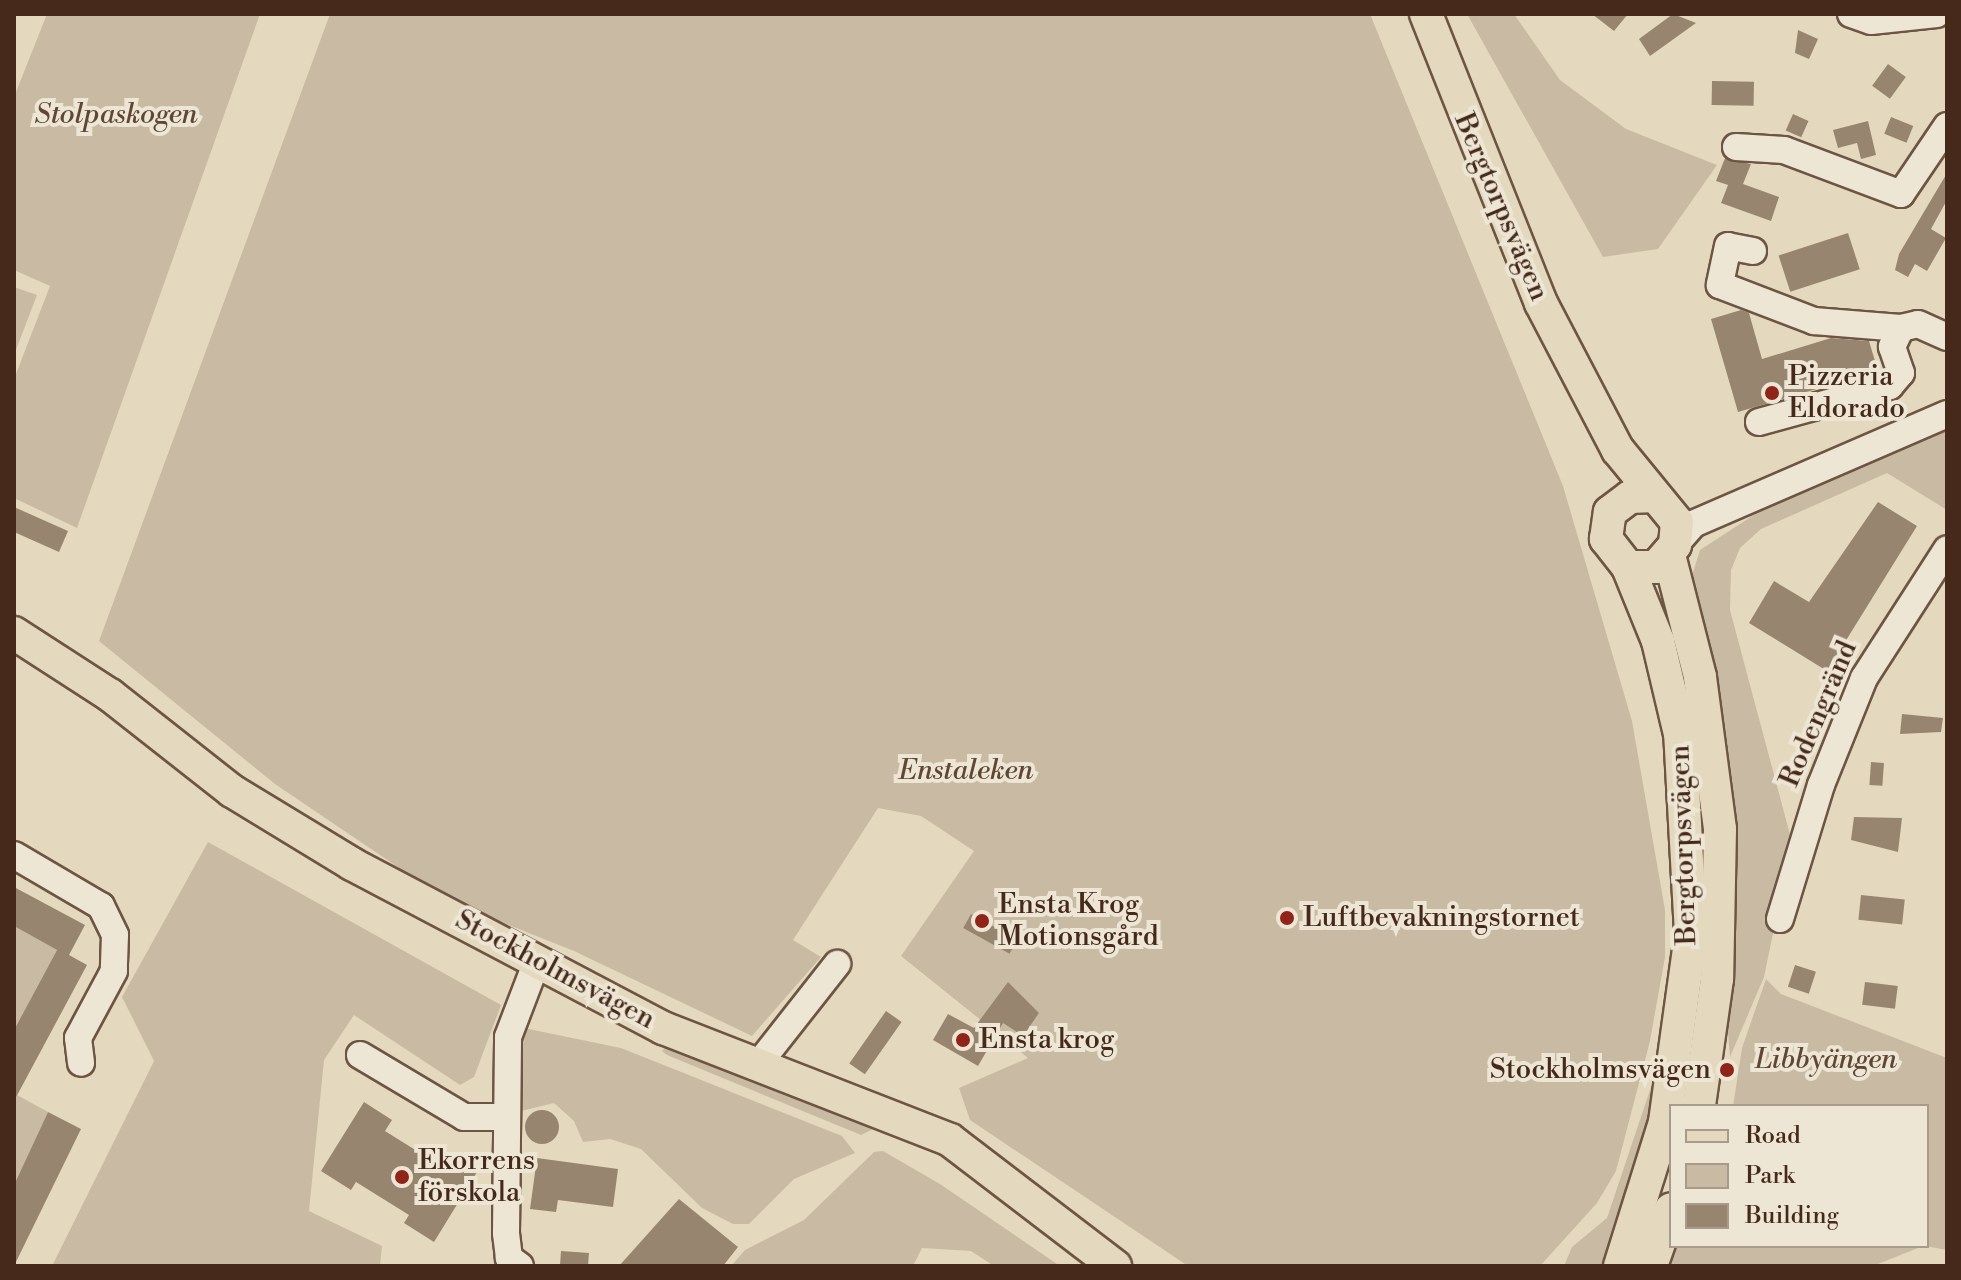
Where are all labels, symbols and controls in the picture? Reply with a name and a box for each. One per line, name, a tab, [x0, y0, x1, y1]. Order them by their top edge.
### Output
park label: Stolpaskogen	[35, 98, 197, 132]
street label: Bergtorpsvägen	[1446, 108, 1556, 306]
place label: Pizzeria Eldorado	[1788, 360, 1905, 426]
marker: Pizzeria Eldorado	[1763, 384, 1781, 402]
street label: Rodengränd	[1773, 636, 1865, 792]
street label: Bergtorpsvägen	[1664, 744, 1704, 946]
park label: Enstaleken	[899, 754, 1033, 788]
place label: Ensta Krog Motionsgård	[998, 888, 1159, 954]
place label: Luftbevakningstornet	[1303, 901, 1580, 935]
street label: Stockholmsvägen	[449, 903, 661, 1037]
marker: Luftbevakningstornet	[1278, 909, 1296, 927]
marker: Ensta Krog Motionsgård	[973, 912, 991, 930]
place label: Ensta krog	[979, 1023, 1114, 1057]
marker: Ensta krog	[954, 1031, 972, 1049]
park label: Libbyängen	[1755, 1043, 1897, 1077]
place label: Stockholmsvägen	[1490, 1053, 1711, 1087]
marker: Stockholmsvägen	[1718, 1061, 1736, 1079]
legend	[1669, 1104, 1929, 1248]
text: Road	[1745, 1121, 1801, 1151]
place label: Ekorrens förskola	[418, 1144, 535, 1210]
text: Park	[1745, 1161, 1795, 1191]
marker: Ekorrens förskola	[393, 1168, 411, 1186]
text: Building	[1745, 1201, 1839, 1231]

